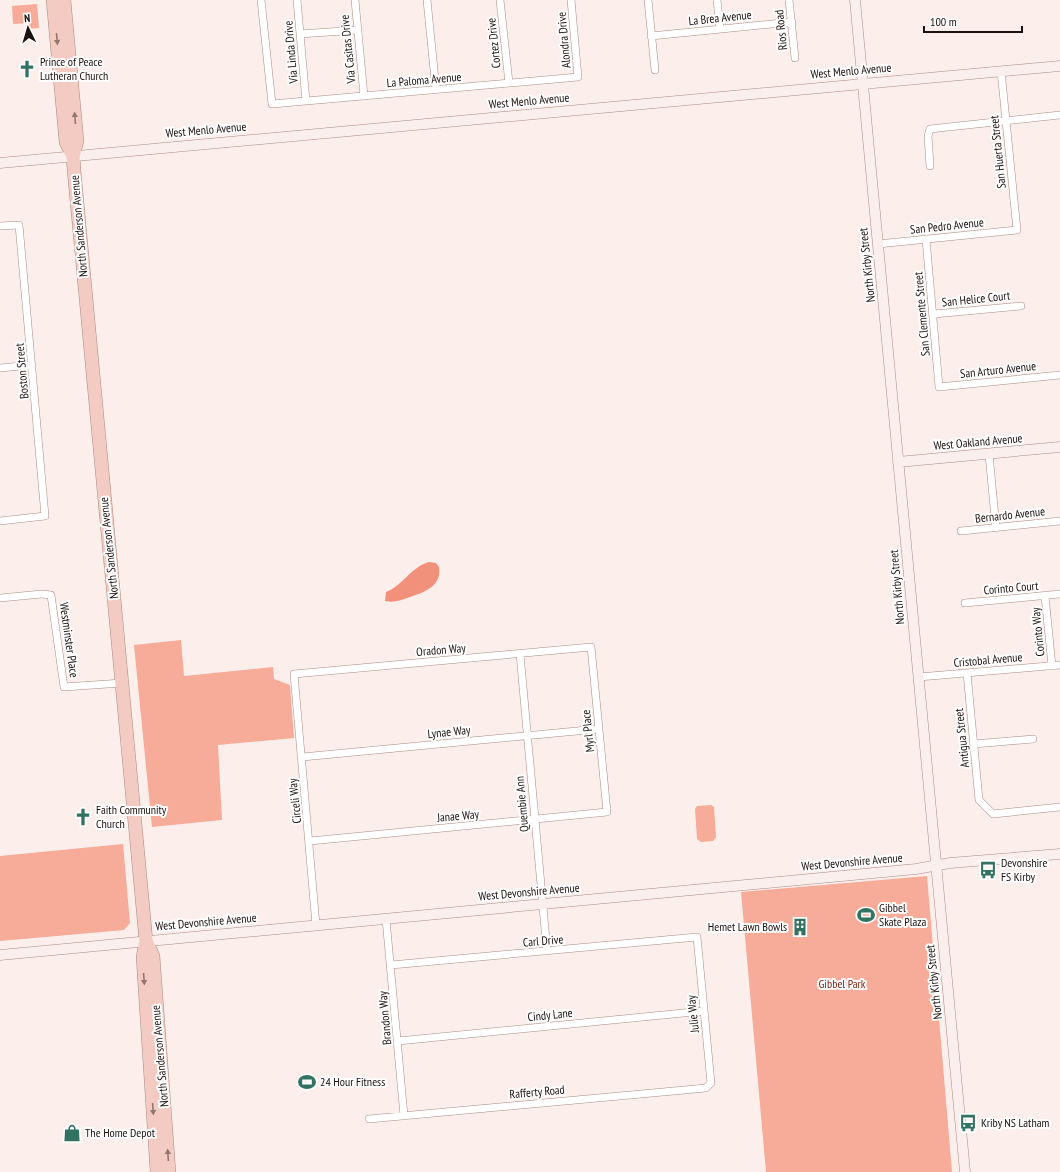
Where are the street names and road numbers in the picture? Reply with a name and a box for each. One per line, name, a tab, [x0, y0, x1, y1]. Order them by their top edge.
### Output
street label: La Brea Avenue	[688, 7, 752, 28]
street label: Rios Road	[771, 9, 790, 51]
street label: Alondra Drive	[554, 11, 573, 69]
street label: Via Casitas Drive	[336, 14, 359, 85]
street label: Cortez Drive	[483, 17, 504, 69]
street label: Via Linda Drive	[280, 20, 301, 85]
street label: West Menlo Avenue	[810, 60, 892, 81]
street label: La Paloma Avenue	[386, 69, 462, 90]
street label: West Menlo Avenue	[488, 90, 570, 111]
street label: San Huerta Street	[986, 114, 1009, 189]
street label: West Menlo Avenue	[165, 119, 247, 140]
street label: North Sanderson Avenue	[67, 175, 90, 278]
street label: San Pedro Avenue	[909, 214, 985, 237]
street label: North Kirby Street	[855, 226, 878, 303]
street label: San Clemente Street	[910, 271, 933, 357]
street label: San Helice Court	[941, 287, 1011, 310]
street label: Boston Street	[12, 342, 31, 400]
street label: San Arturo Avenue	[959, 358, 1037, 381]
street label: West Oakland Avenue	[933, 430, 1023, 453]
street label: North Sanderson Avenue	[96, 496, 121, 600]
street label: Bernardo Avenue	[974, 503, 1046, 526]
street label: North Kirby Street	[886, 548, 907, 625]
street label: Corinto Court	[983, 578, 1040, 597]
street label: Westminster Place	[57, 601, 82, 678]
street label: Corinto Way	[1027, 606, 1048, 657]
street label: Oradon Way	[416, 640, 467, 659]
street label: Cristobal Avenue	[953, 649, 1023, 670]
street label: Antigua Street	[951, 707, 972, 768]
street label: Myrl Place	[578, 709, 597, 753]
street label: Lynae Way	[427, 722, 472, 741]
street label: Quembie Ann	[512, 776, 531, 832]
street label: Circeli Way	[285, 777, 304, 824]
street label: Janae Way	[435, 806, 480, 825]
street label: West Devonshire Avenue	[801, 850, 903, 873]
street label: West Devonshire Avenue	[478, 880, 580, 903]
street label: West Devonshire Avenue	[155, 910, 257, 933]
street label: Carl Drive	[522, 931, 564, 950]
street label: North Kirby Street	[922, 943, 945, 1020]
street label: Brandon Way	[375, 990, 394, 1046]
street label: Julie Way	[683, 994, 702, 1035]
street label: North Sanderson Avenue	[148, 1005, 171, 1108]
street label: Cindy Lane	[527, 1005, 573, 1024]
street label: Rafferty Road	[509, 1082, 565, 1101]

